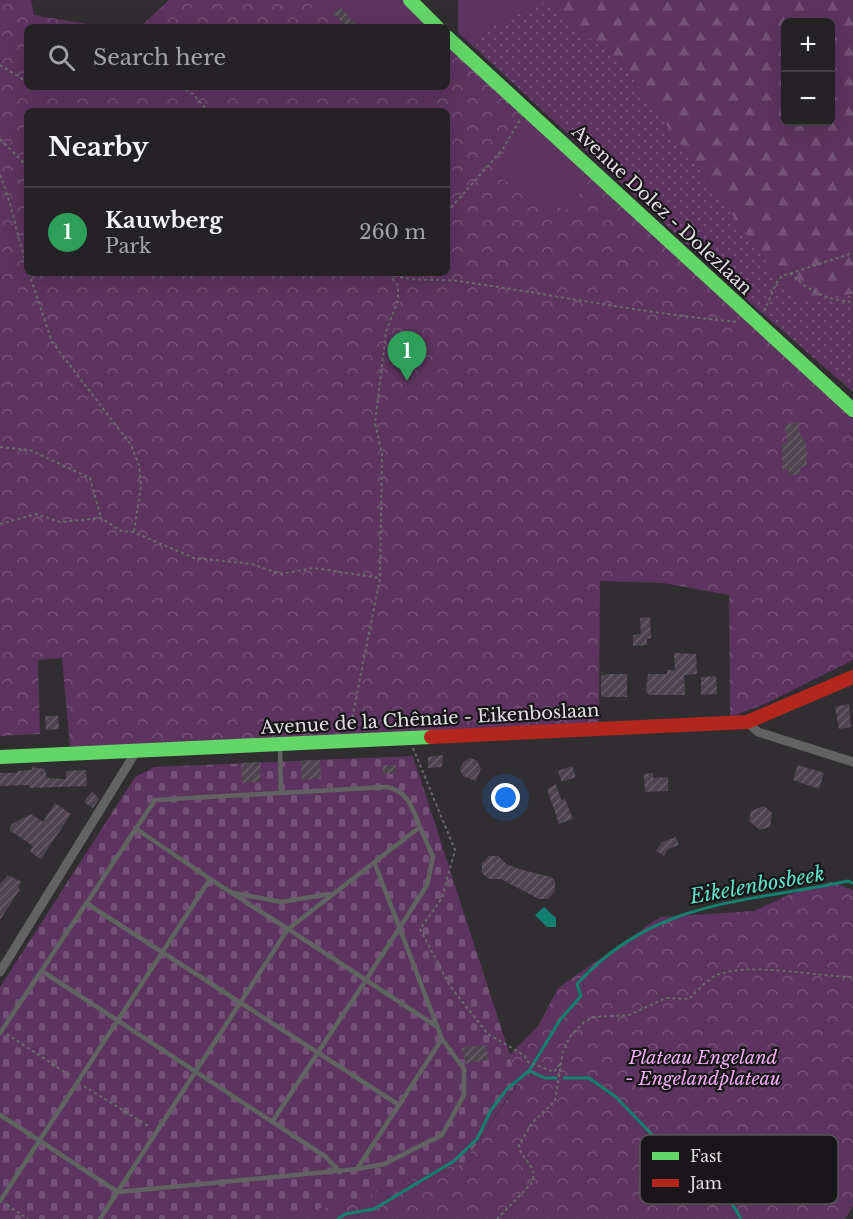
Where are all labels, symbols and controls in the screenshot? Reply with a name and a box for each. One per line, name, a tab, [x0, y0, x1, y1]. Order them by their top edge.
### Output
map controls	[781, 18, 835, 126]
button: +	[781, 18, 835, 72]
search box	[24, 24, 450, 90]
icon: search	[45, 41, 78, 74]
text: Search here	[93, 44, 226, 71]
button: −	[781, 72, 835, 126]
street label: Avenue Dolez - Dolezlaan	[567, 120, 757, 299]
text: Nearby	[48, 131, 149, 163]
text: Kauwberg	[105, 207, 223, 234]
text: 1	[63, 220, 72, 244]
text: 260 m	[359, 220, 426, 244]
text: Park	[105, 234, 151, 258]
pin: 1	[388, 332, 426, 381]
street label: Avenue de la Chênaie - Eikenboslaan	[259, 699, 600, 739]
your location	[491, 783, 520, 812]
water label: Eikelenbosbeek	[687, 861, 826, 909]
park label: Plateau Engeland - Engelandplateau	[625, 1047, 781, 1090]
legend	[640, 1135, 838, 1204]
text: Fast	[690, 1146, 722, 1166]
text: Jam	[688, 1173, 722, 1193]

